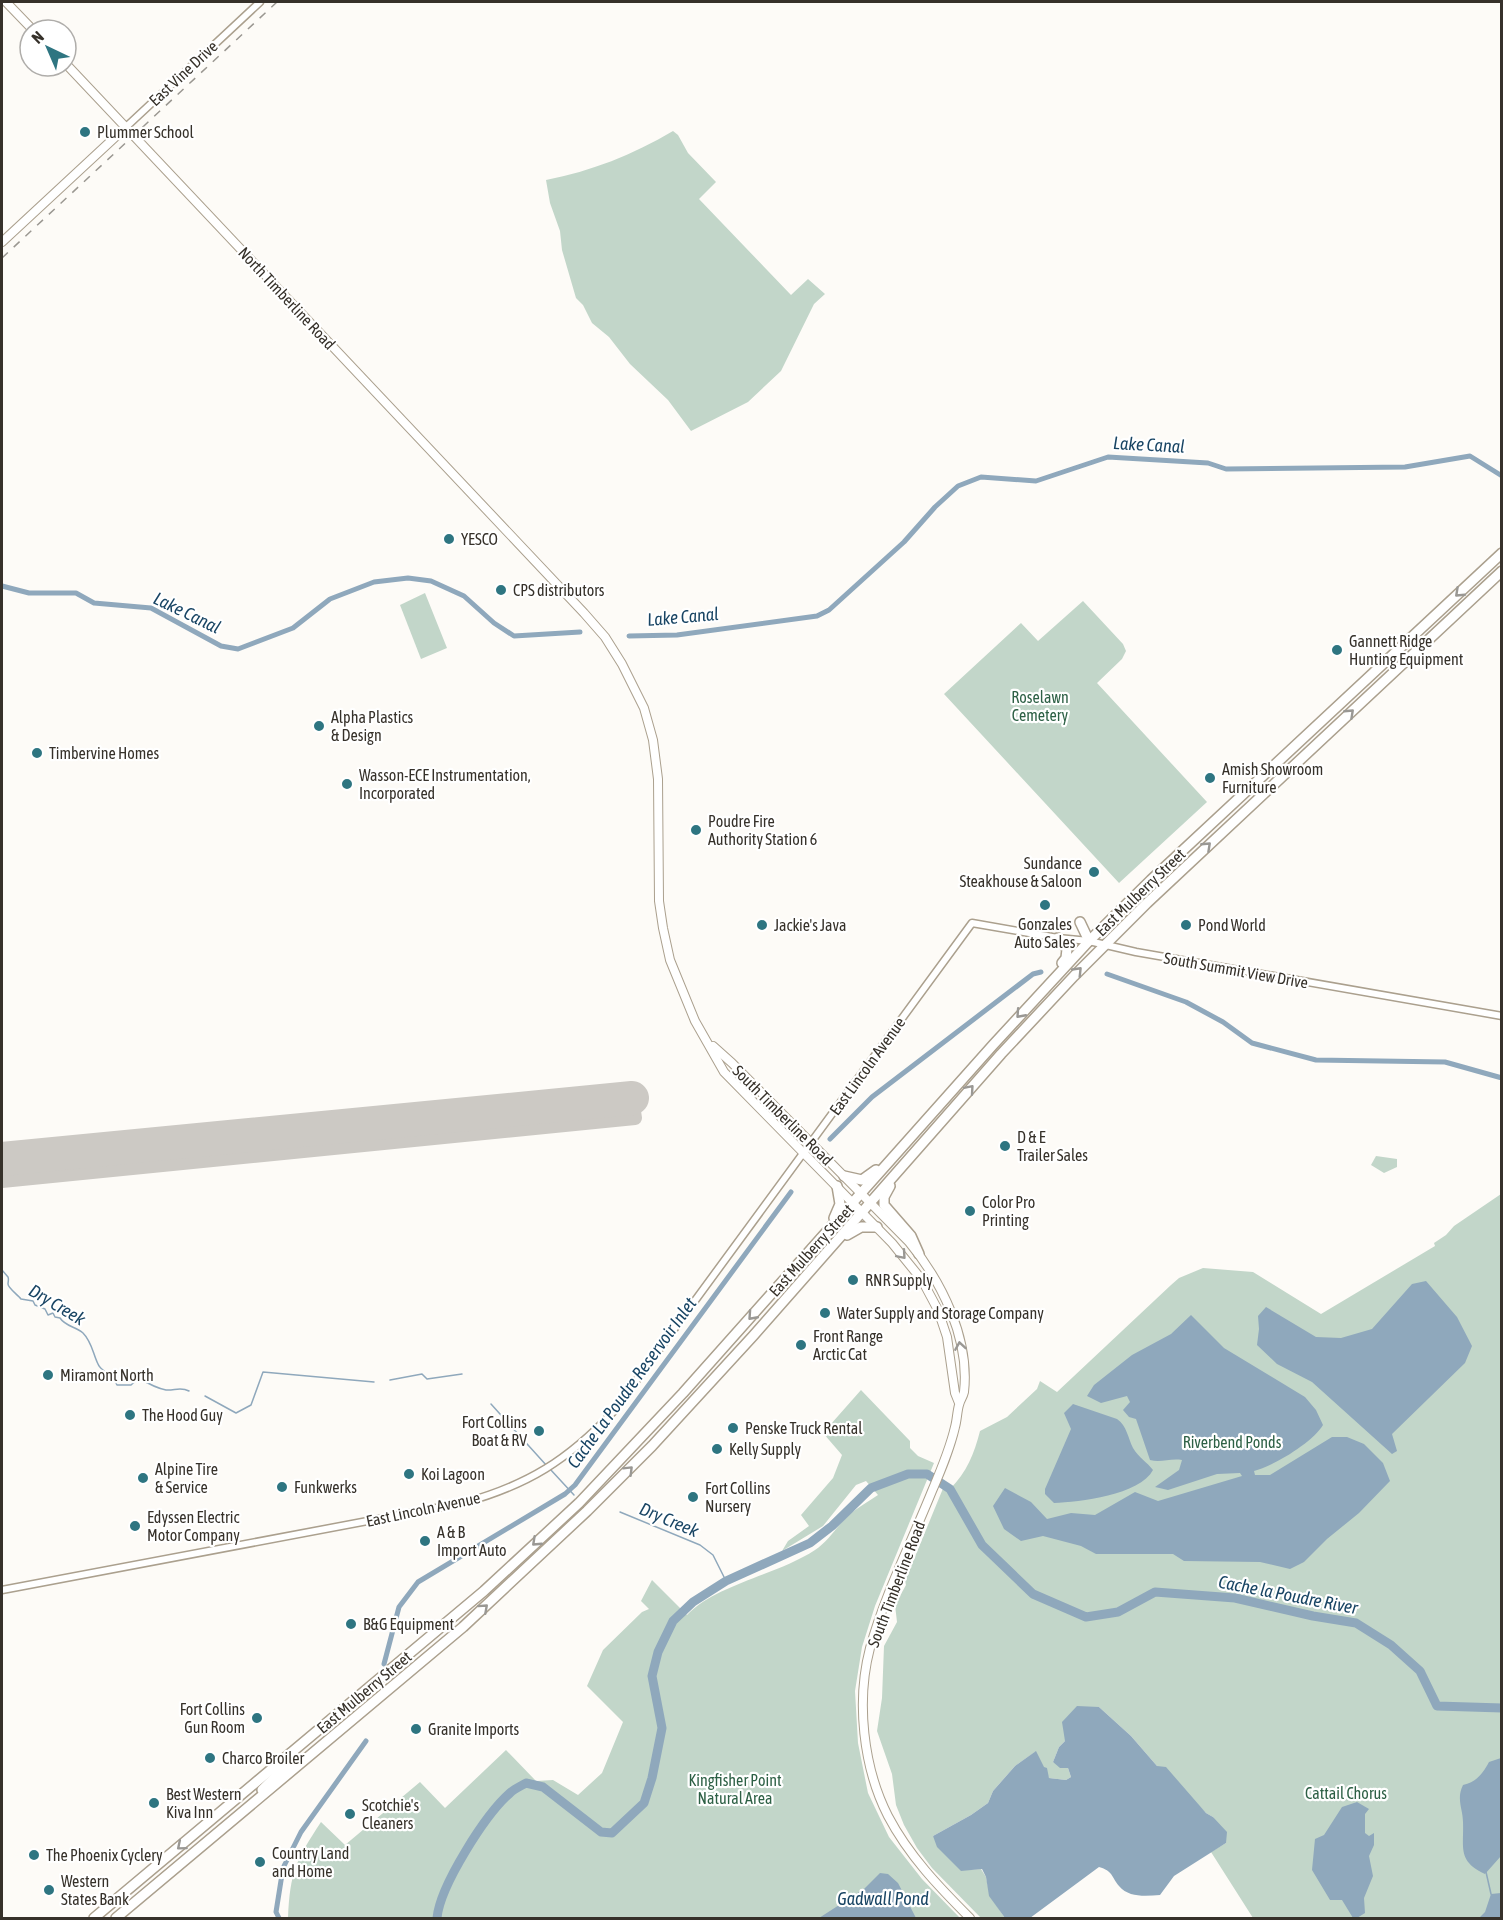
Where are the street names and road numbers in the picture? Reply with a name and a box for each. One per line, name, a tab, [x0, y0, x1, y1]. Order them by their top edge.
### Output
street label: East Vine Drive	[145, 37, 221, 109]
street label: North Timberline Road	[235, 243, 339, 353]
street label: East Mulberry Street	[1091, 844, 1190, 940]
street label: South Summit View Drive	[1163, 948, 1309, 992]
street label: East Lincoln Avenue	[826, 1014, 908, 1118]
street label: South Timberline Road	[729, 1061, 837, 1169]
street label: East Mulberry Street	[765, 1200, 858, 1300]
street label: East Lincoln Avenue	[364, 1488, 482, 1530]
street label: South Timberline Road	[864, 1518, 928, 1650]
street label: East Mulberry Street	[313, 1647, 416, 1737]

